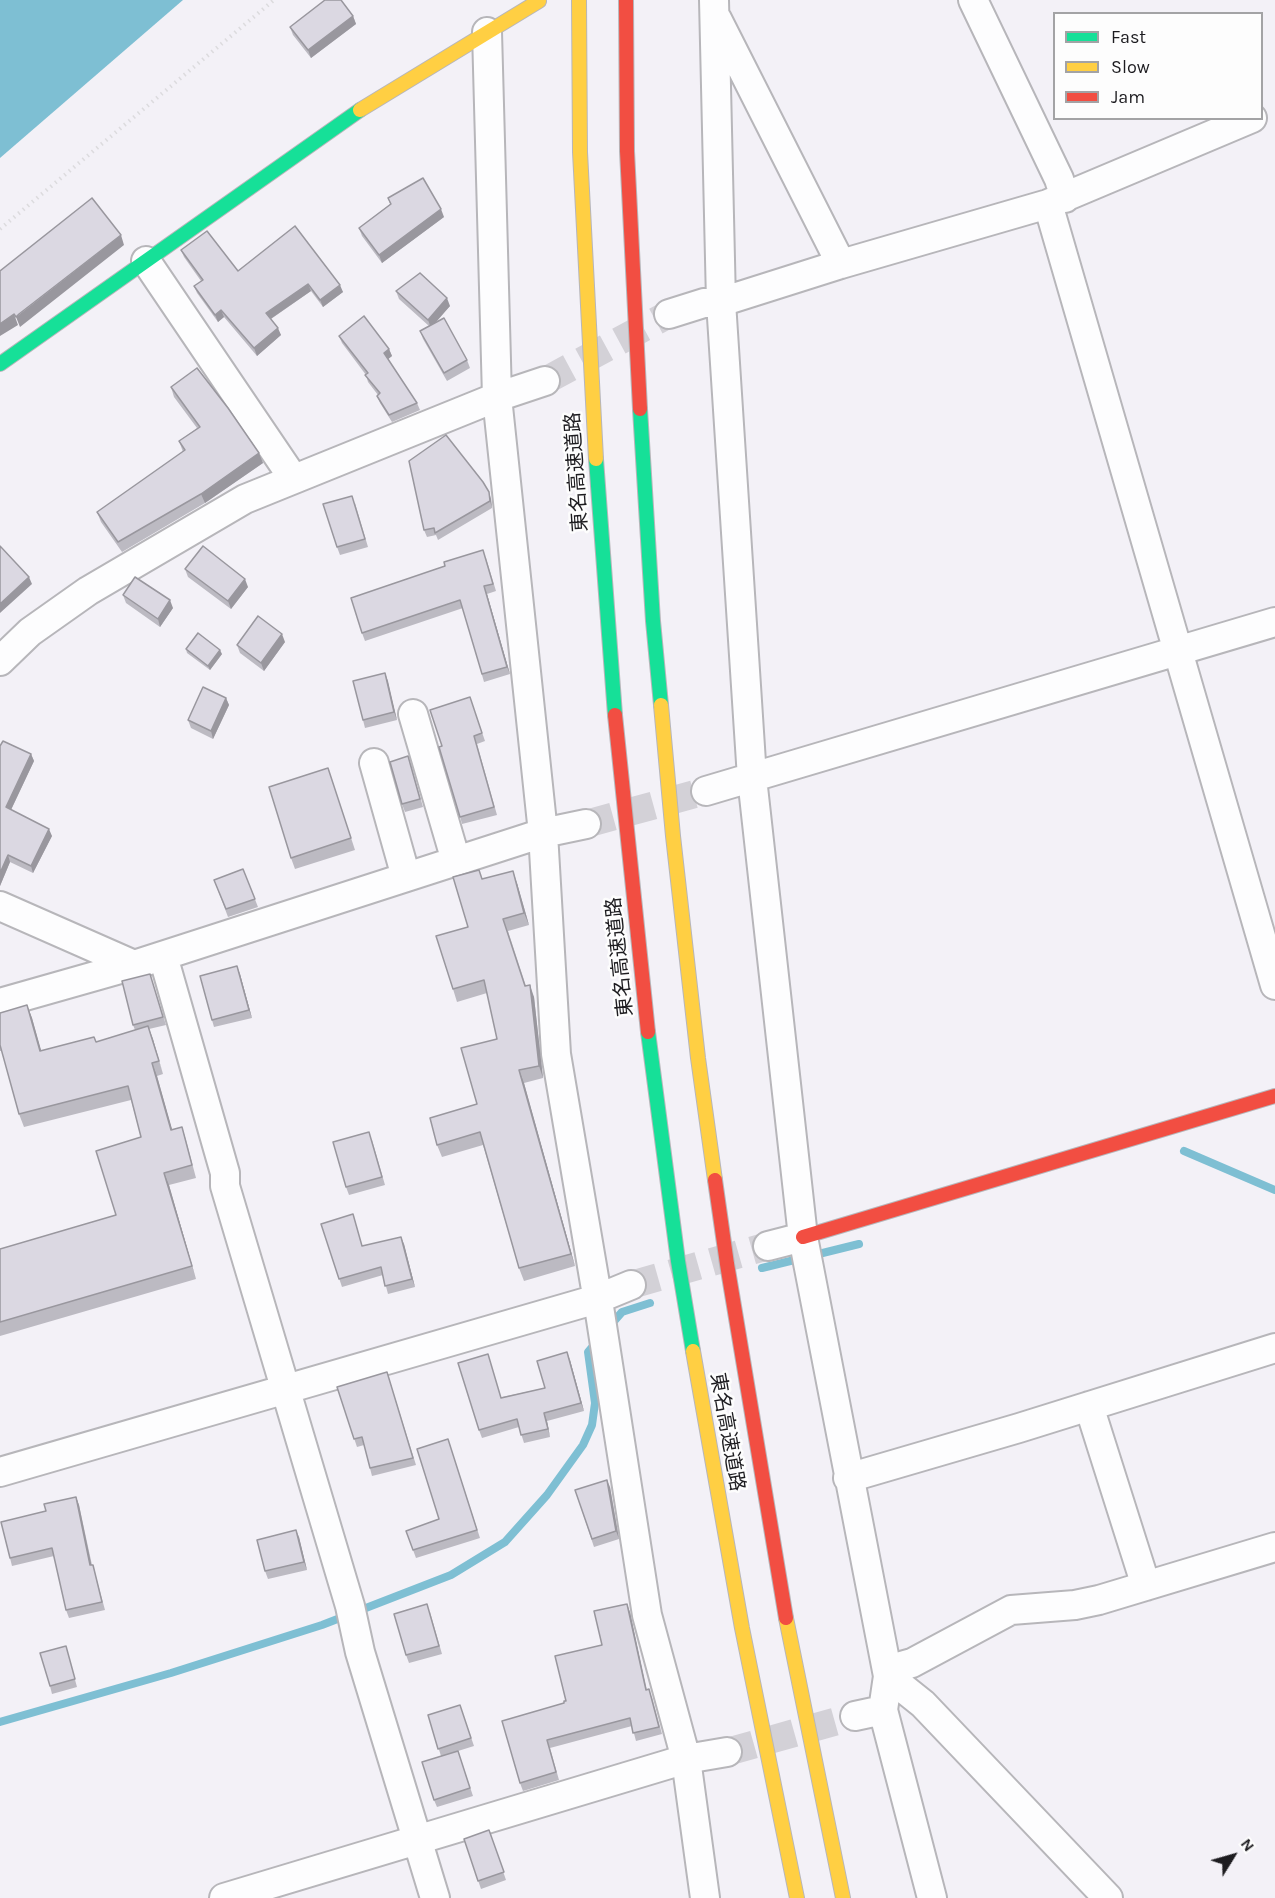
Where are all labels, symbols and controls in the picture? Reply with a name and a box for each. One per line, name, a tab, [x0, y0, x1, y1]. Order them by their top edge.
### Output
legend	[1053, 12, 1263, 120]
text: Fast	[1111, 26, 1146, 48]
text: Slow	[1111, 56, 1150, 78]
text: Jam	[1111, 86, 1145, 108]
street label: 東名高速道路	[561, 411, 593, 533]
street label: 東名高速道路	[602, 896, 638, 1018]
street label: 東名高速道路	[705, 1371, 749, 1493]
north arrow	[1203, 1826, 1263, 1886]
text: N	[1237, 1835, 1259, 1855]

